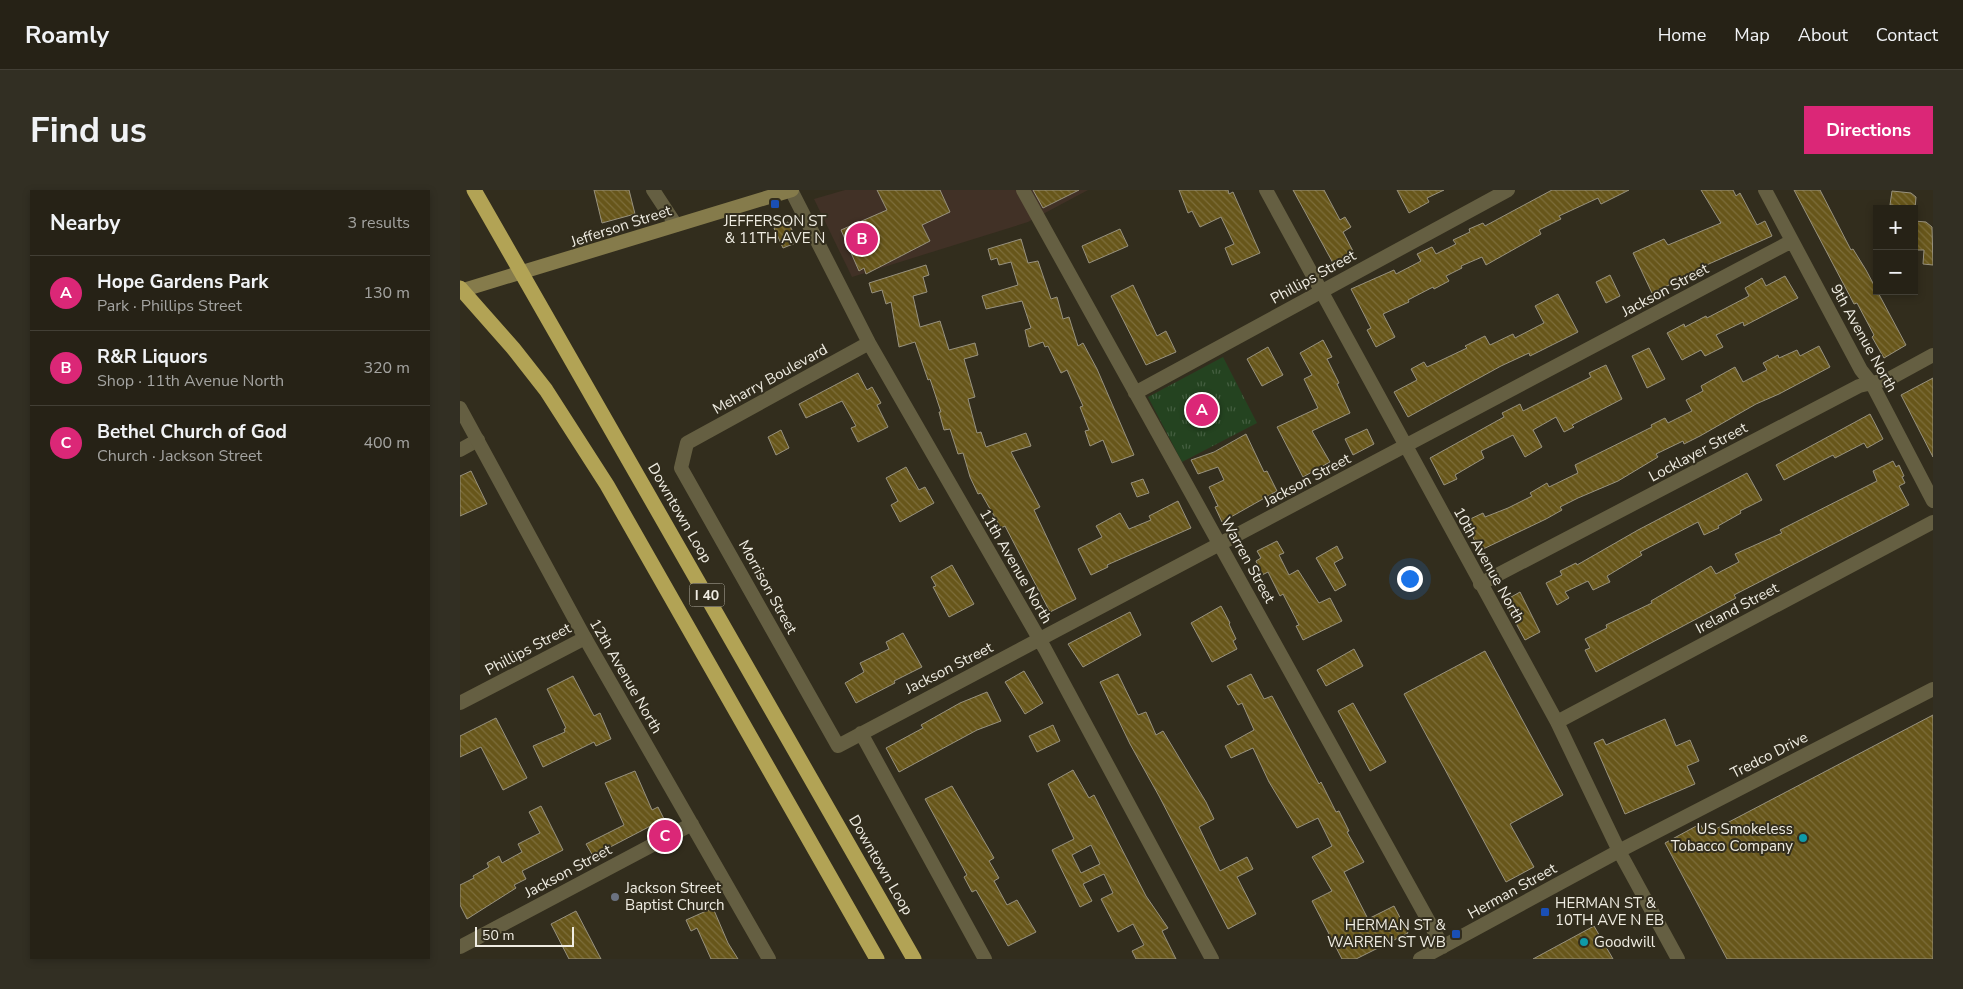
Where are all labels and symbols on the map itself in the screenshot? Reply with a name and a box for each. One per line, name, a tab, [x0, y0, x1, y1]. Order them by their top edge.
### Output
marker: JEFFERSON ST & 11TH AVE N	[769, 198, 781, 210]
street label: Jefferson Street	[567, 200, 674, 252]
place label: JEFFERSON ST & 11TH AVE N	[723, 211, 826, 248]
pin: B	[846, 220, 878, 258]
street label: Phillips Street	[1267, 245, 1360, 309]
street label: Jackson Street	[1617, 258, 1713, 322]
street label: 9th Avenue North	[1826, 280, 1902, 396]
street label: Meharry Boulevard	[709, 339, 831, 419]
pin: A	[1186, 391, 1218, 429]
street label: Locklayer Street	[1645, 417, 1751, 486]
street label: Jackson Street	[1259, 448, 1355, 512]
street label: Downtown Loop	[643, 459, 717, 567]
street label: 10th Avenue North	[1449, 504, 1529, 626]
street label: 11th Avenue North	[975, 505, 1057, 627]
street label: Warren Street	[1216, 513, 1280, 607]
street label: Morrison Street	[734, 537, 802, 638]
your location	[1397, 566, 1423, 592]
street label: Ireland Street	[1692, 577, 1783, 638]
road number: I 40	[690, 584, 724, 606]
street label: 12th Avenue North	[585, 615, 667, 737]
street label: Phillips Street	[482, 618, 575, 680]
street label: Jackson Street	[901, 637, 997, 699]
street label: Tredco Drive	[1727, 727, 1811, 783]
street label: Downtown Loop	[844, 811, 918, 919]
pin: C	[649, 817, 681, 855]
place label: US Smokeless Tobacco Company	[1671, 819, 1793, 856]
marker: US Smokeless Tobacco Company	[1797, 832, 1809, 844]
street label: Jackson Street	[520, 839, 616, 903]
street label: Herman Street	[1464, 858, 1561, 924]
place label: Jackson Street Baptist Church	[624, 878, 725, 915]
marker: Jackson Street Baptist Church	[609, 891, 621, 903]
place label: HERMAN ST & 10TH AVE N EB	[1555, 893, 1664, 930]
marker: HERMAN ST & 10TH AVE N EB	[1539, 906, 1551, 918]
place label: HERMAN ST & WARREN ST WB	[1327, 915, 1447, 952]
scale bar	[475, 924, 574, 947]
marker: HERMAN ST & WARREN ST WB	[1450, 928, 1462, 940]
place label: Goodwill	[1594, 932, 1656, 952]
marker: Goodwill	[1578, 936, 1590, 948]

